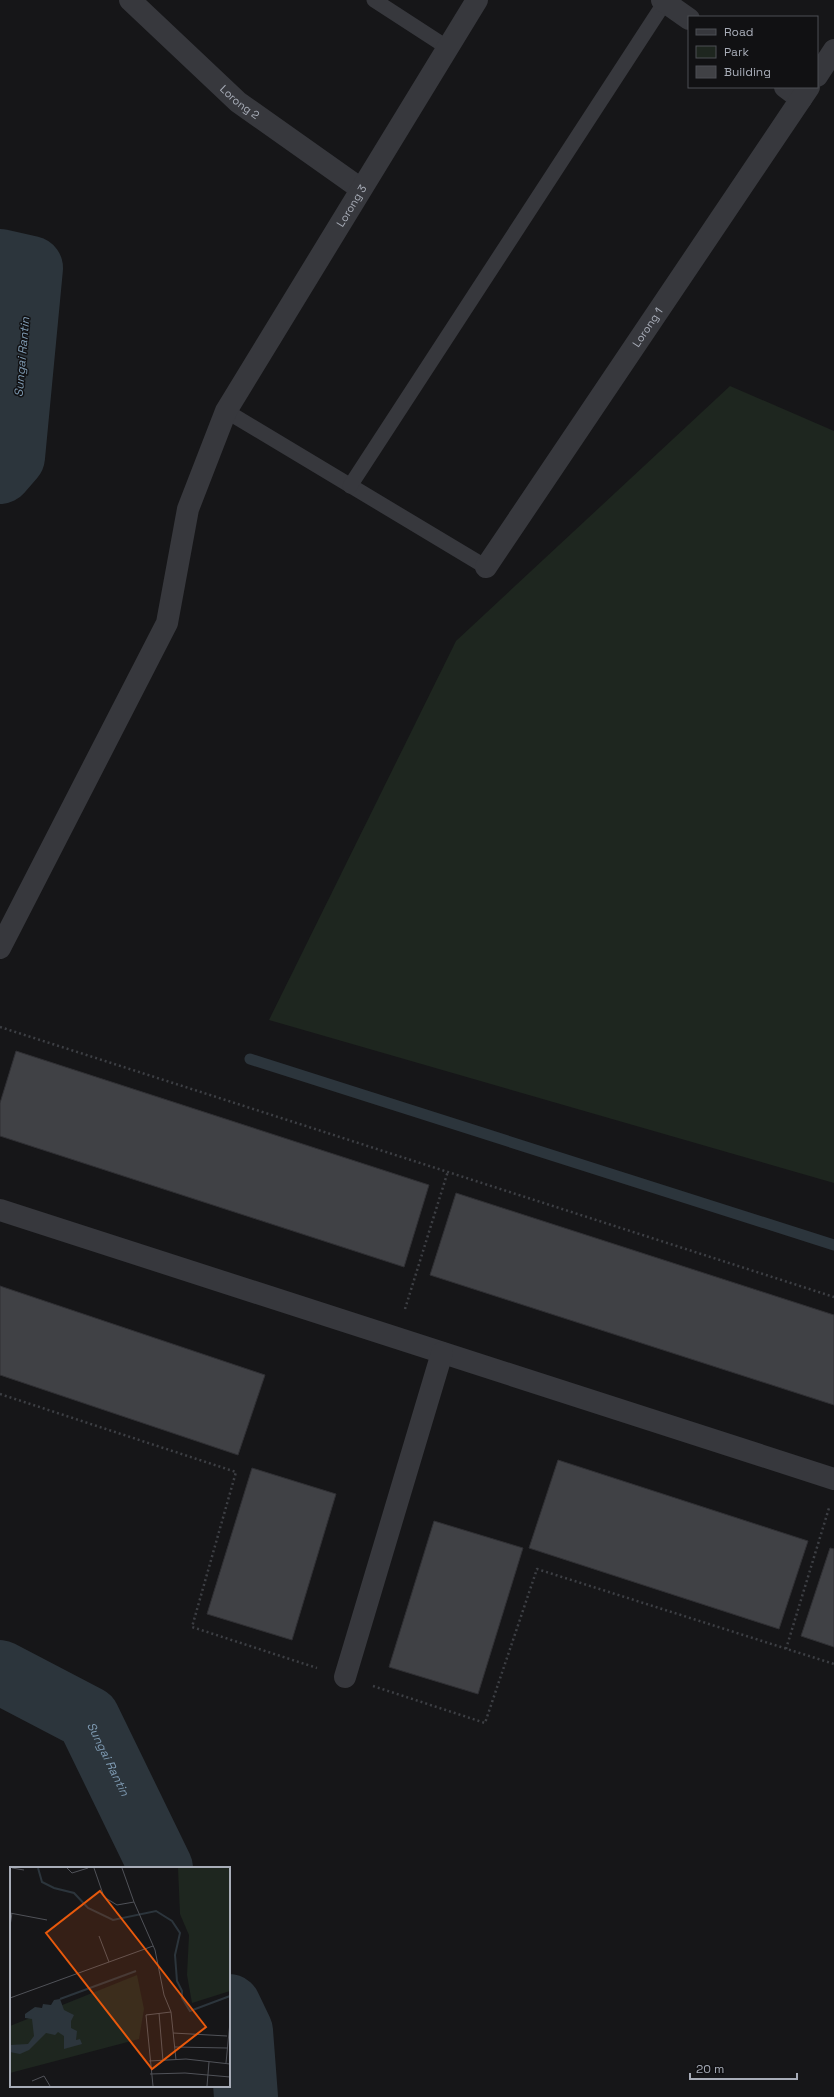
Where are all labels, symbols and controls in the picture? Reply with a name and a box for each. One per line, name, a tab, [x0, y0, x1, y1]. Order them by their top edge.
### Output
legend	[688, 16, 818, 88]
text: Road	[724, 24, 753, 40]
text: Park	[724, 44, 749, 60]
text: Building	[724, 64, 771, 80]
street label: Lorong 2	[217, 82, 263, 122]
street label: Lorong 3	[333, 182, 370, 229]
street label: Lorong 1	[629, 305, 666, 350]
water label: Sungai Rantin	[11, 316, 34, 398]
water label: Sungai Rantin	[83, 1720, 133, 1799]
inset map	[10, 1867, 230, 2087]
scale bar	[690, 2055, 797, 2081]
text: 20 m	[696, 2061, 724, 2077]

